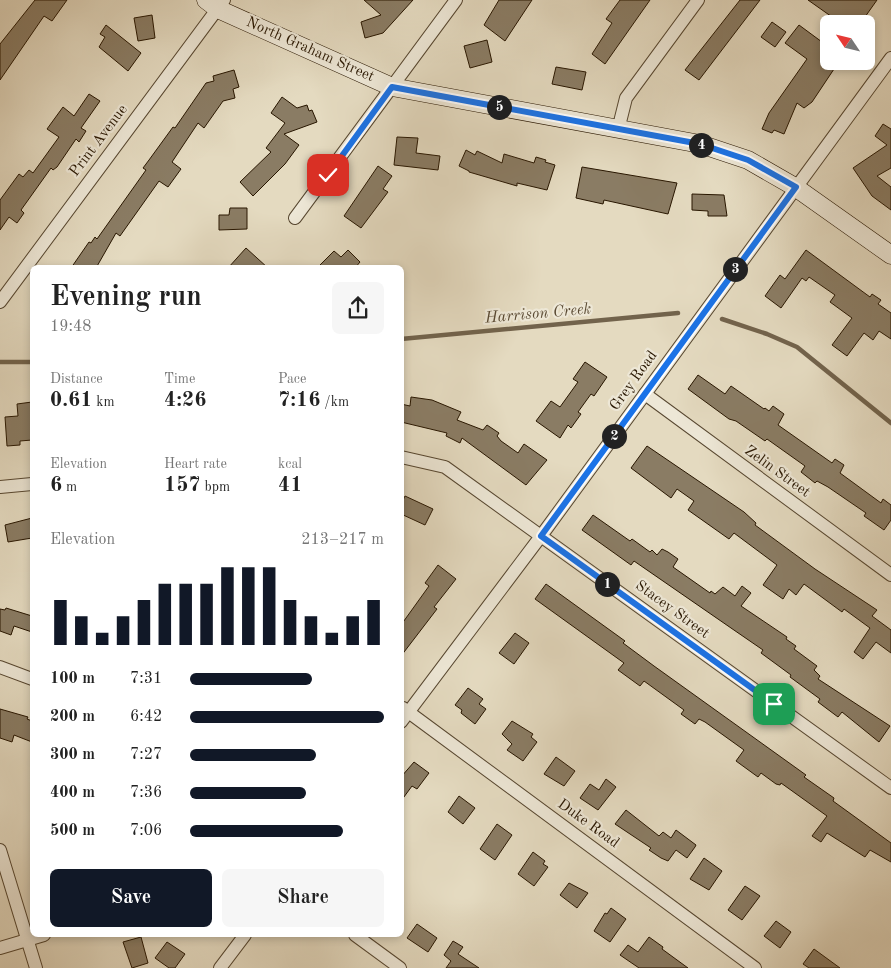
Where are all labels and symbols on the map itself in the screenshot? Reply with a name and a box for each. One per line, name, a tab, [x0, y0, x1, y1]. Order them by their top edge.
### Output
street label: North Graham Street	[244, 15, 376, 85]
north arrow	[820, 15, 875, 70]
pin: 5	[486, 94, 512, 120]
street label: Print Avenue	[67, 102, 131, 180]
pin: 4	[688, 132, 714, 158]
pin	[307, 154, 349, 196]
pin: 3	[722, 256, 748, 282]
water label: Harrison Creek	[483, 301, 592, 327]
street label: Grey Road	[608, 348, 661, 413]
pin: 2	[602, 424, 626, 448]
street label: Zelin Street	[742, 443, 812, 501]
pin: 1	[594, 572, 620, 596]
street label: Stacey Street	[632, 578, 712, 642]
pin	[753, 683, 795, 725]
street label: Duke Road	[554, 797, 622, 851]

